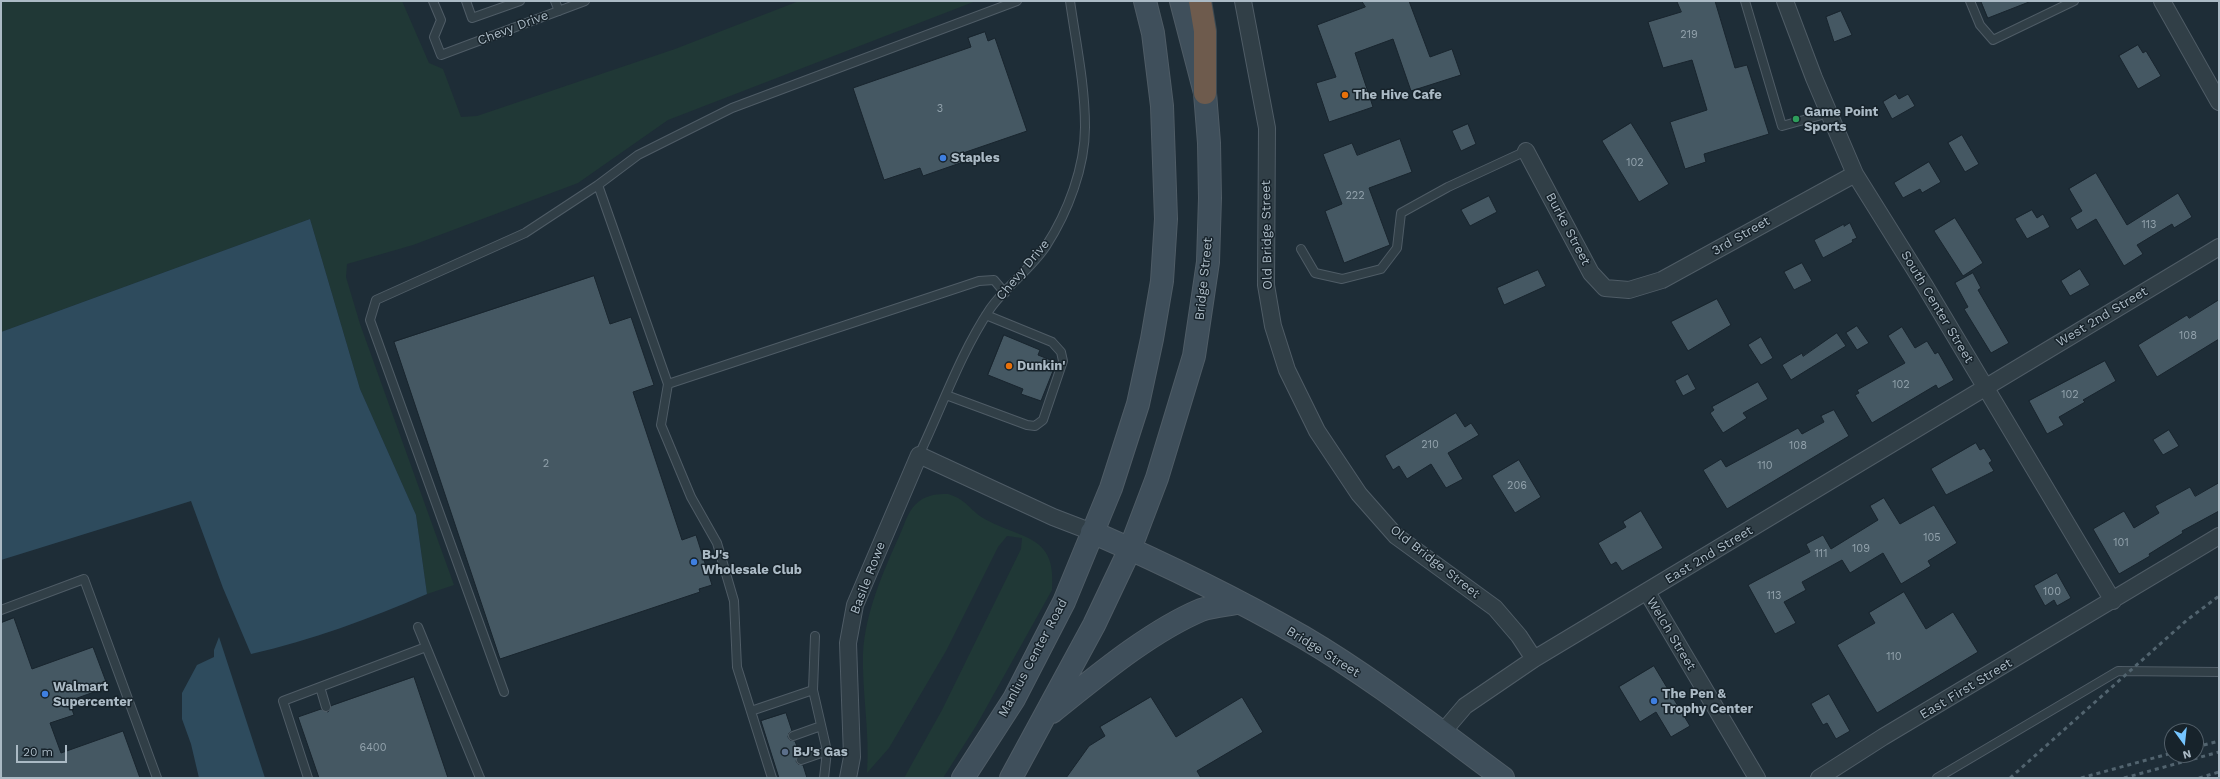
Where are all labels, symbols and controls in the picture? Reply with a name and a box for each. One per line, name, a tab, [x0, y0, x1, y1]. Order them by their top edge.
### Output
street label: Chevy Drive	[475, 7, 551, 49]
house number: 219	[1680, 28, 1698, 42]
place label: The Hive Cafe	[1353, 87, 1442, 103]
marker: The Hive Cafe	[1340, 90, 1350, 100]
house number: 3	[937, 102, 943, 116]
place label: Game Point Sports	[1804, 104, 1878, 135]
marker: Game Point Sports	[1791, 114, 1801, 124]
place label: Staples	[951, 150, 1000, 166]
marker: Staples	[938, 153, 948, 163]
house number: 102	[1626, 156, 1644, 170]
street label: Old Bridge Street	[1258, 180, 1276, 290]
house number: 222	[1345, 189, 1365, 203]
street label: Burke Street	[1542, 190, 1594, 268]
street label: 3rd Street	[1709, 213, 1773, 259]
house number: 113	[2142, 218, 2156, 232]
street label: Chevy Drive	[993, 236, 1053, 304]
street label: Bridge Street	[1192, 237, 1216, 321]
street label: South Center Street	[1897, 248, 1977, 366]
street label: West 2nd Street	[2054, 284, 2150, 350]
house number: 108	[2179, 329, 2197, 343]
place label: Dunkin'	[1017, 358, 1065, 374]
marker: Dunkin'	[1004, 361, 1014, 371]
house number: 102	[1892, 378, 1910, 392]
house number: 102	[2061, 388, 2079, 402]
house number: 210	[1421, 438, 1439, 452]
house number: 108	[1789, 439, 1807, 453]
house number: 2	[543, 457, 549, 471]
house number: 110	[1757, 459, 1773, 473]
house number: 206	[1507, 479, 1527, 493]
street label: Old Bridge Street	[1387, 522, 1483, 602]
street label: East 2nd Street	[1662, 523, 1756, 587]
house number: 105	[1923, 531, 1941, 545]
house number: 101	[2113, 536, 2129, 550]
street label: Basile Rowe	[847, 540, 889, 616]
house number: 109	[1852, 542, 1870, 556]
place label: BJ's Wholesale Club	[702, 547, 802, 578]
house number: 111	[1815, 547, 1827, 561]
marker: BJ's Wholesale Club	[689, 557, 699, 567]
house number: 100	[2043, 585, 2061, 599]
house number: 113	[1767, 589, 1781, 603]
street label: Welch Street	[1643, 595, 1699, 673]
street label: Manlius Center Road	[995, 596, 1071, 720]
street label: Bridge Street	[1284, 623, 1362, 681]
house number: 110	[1886, 650, 1902, 664]
street label: East First Street	[1917, 655, 2015, 723]
place label: Walmart Supercenter	[53, 679, 132, 710]
place label: The Pen & Trophy Center	[1662, 686, 1753, 717]
marker: Walmart Supercenter	[40, 689, 50, 699]
marker: The Pen & Trophy Center	[1649, 696, 1659, 706]
north arrow	[2164, 723, 2204, 763]
scale bar	[18, 737, 69, 763]
house number: 6400	[359, 741, 387, 755]
place label: BJ's Gas	[793, 744, 848, 760]
text: 20 m	[23, 745, 53, 759]
marker: BJ's Gas	[780, 747, 790, 757]
text: N	[2181, 747, 2193, 761]

